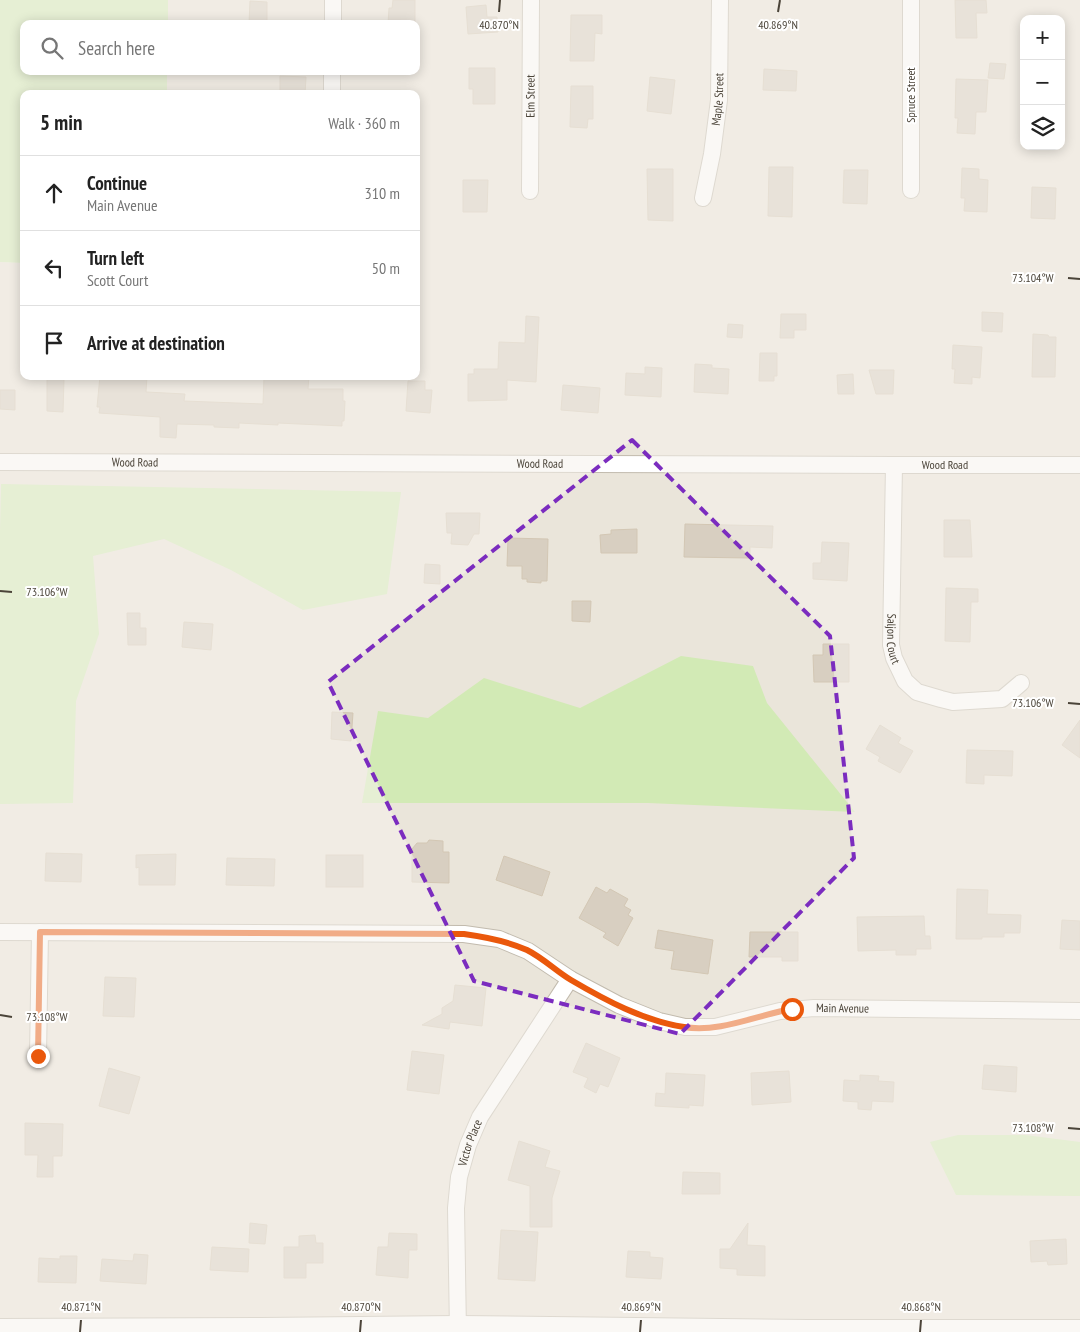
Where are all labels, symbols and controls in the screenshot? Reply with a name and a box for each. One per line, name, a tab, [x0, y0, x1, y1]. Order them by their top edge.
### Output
map controls	[1020, 15, 1065, 150]
button: +	[1020, 15, 1065, 60]
text: 40.870°N	[479, 17, 519, 32]
text: 40.869°N	[758, 17, 798, 32]
search box	[20, 20, 420, 75]
icon: search	[38, 34, 66, 62]
text: Search here	[78, 36, 155, 60]
button: −	[1020, 60, 1065, 105]
street label: Spruce Street	[903, 67, 918, 123]
street label: Maple Street	[708, 72, 726, 127]
street label: Elm Street	[522, 74, 538, 118]
button: layers	[1020, 105, 1065, 150]
text: 5 min	[40, 109, 82, 136]
text: Walk · 360 m	[328, 113, 400, 133]
text: Continue	[87, 171, 147, 195]
icon: ahead	[40, 179, 68, 207]
text: 310 m	[365, 183, 400, 203]
text: Main Avenue	[87, 195, 158, 215]
text: Turn left	[87, 246, 144, 270]
icon: left	[40, 254, 68, 282]
text: 50 m	[372, 258, 400, 278]
text: Scott Court	[87, 270, 148, 290]
text: 73.104°W	[1012, 270, 1054, 285]
icon: arrive	[40, 329, 68, 357]
text: Arrive at destination	[87, 331, 225, 355]
street label: Wood Road	[112, 454, 158, 470]
street label: Wood Road	[517, 456, 563, 471]
street label: Wood Road	[922, 457, 968, 472]
text: 73.106°W	[26, 584, 68, 599]
street label: Saljon Court	[884, 613, 904, 667]
text: 73.106°W	[1012, 695, 1054, 710]
route start	[781, 998, 804, 1021]
street label: Main Avenue	[816, 1000, 869, 1016]
text: 73.108°W	[26, 1009, 68, 1024]
route end	[27, 1045, 50, 1068]
street label: Victor Place	[454, 1117, 485, 1169]
text: 73.108°W	[1012, 1120, 1054, 1135]
text: 40.871°N	[61, 1299, 101, 1314]
text: 40.870°N	[341, 1299, 381, 1314]
text: 40.869°N	[621, 1299, 661, 1314]
text: 40.868°N	[901, 1299, 941, 1314]

